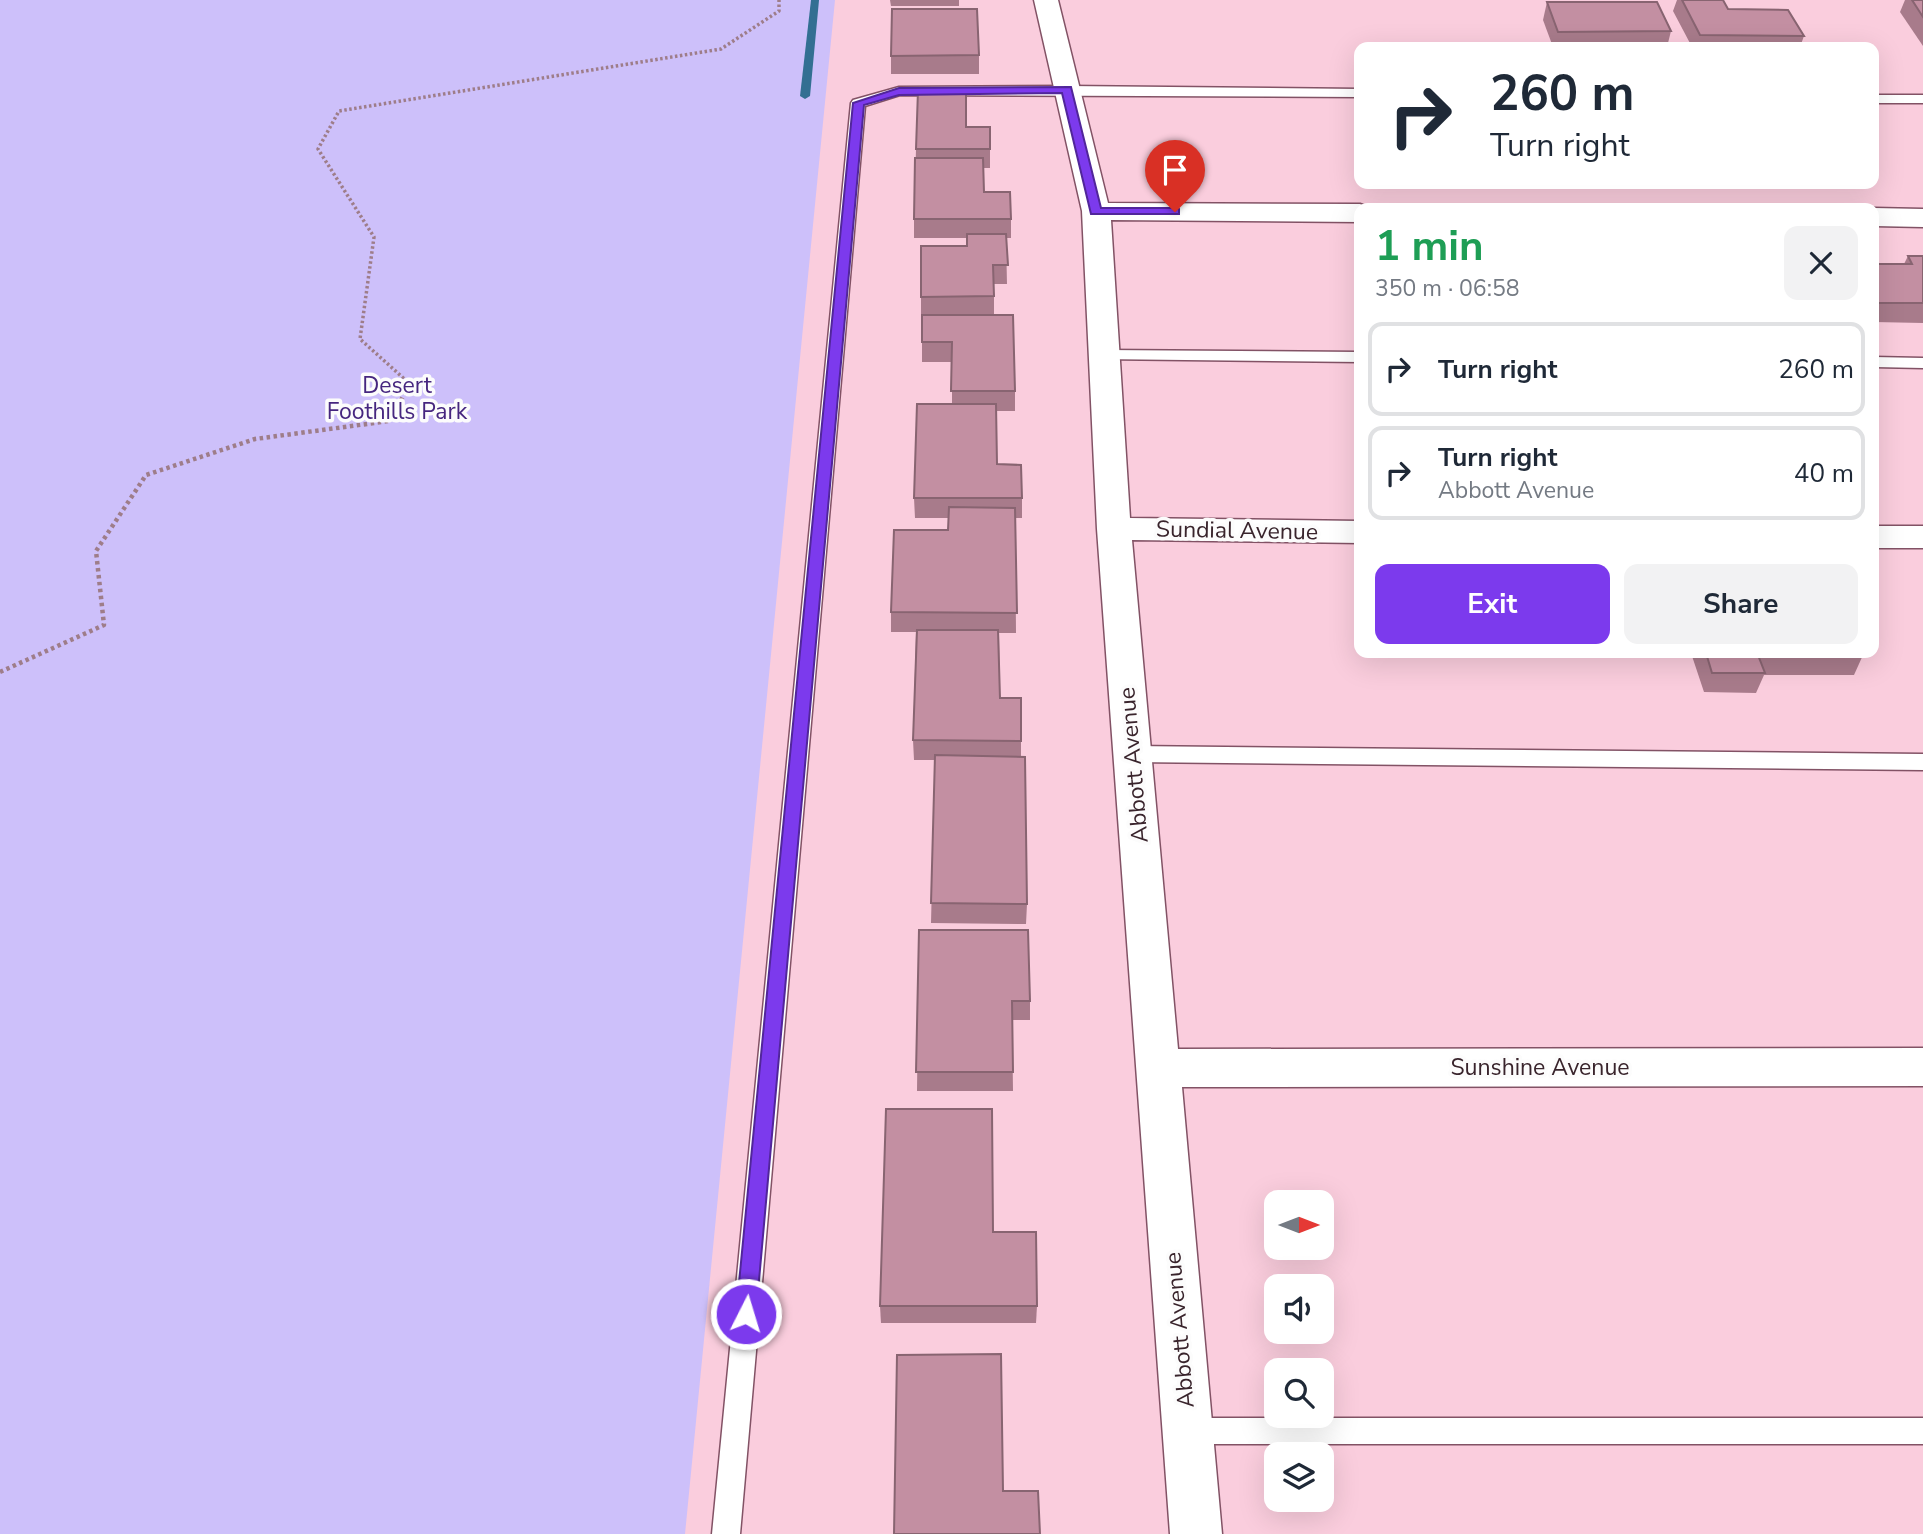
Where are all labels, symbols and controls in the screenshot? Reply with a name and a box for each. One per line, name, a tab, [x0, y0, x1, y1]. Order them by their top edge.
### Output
text: 260 m	[1490, 60, 1634, 127]
icon: right	[1375, 70, 1466, 161]
text: Turn right	[1490, 124, 1630, 167]
pin	[1145, 140, 1205, 212]
icon: arrive	[1156, 151, 1194, 189]
text: 1 min	[1375, 218, 1484, 275]
button: close	[1784, 226, 1858, 300]
text: 350 m · 06:58	[1375, 273, 1520, 304]
icon: right	[1379, 350, 1417, 388]
text: Turn right	[1438, 352, 1557, 387]
text: 260 m	[1778, 352, 1854, 387]
park label: Desert Foothills Park	[327, 370, 468, 427]
text: Turn right	[1438, 440, 1557, 475]
icon: right	[1379, 454, 1417, 492]
text: 40 m	[1794, 456, 1854, 491]
text: Abbott Avenue	[1438, 475, 1594, 506]
street label: Sundial Avenue	[1156, 514, 1318, 547]
button: Exit	[1375, 564, 1610, 644]
button: Share	[1624, 564, 1858, 644]
street label: Abbott Avenue	[1111, 686, 1156, 844]
street label: Sunshine Avenue	[1450, 1052, 1630, 1083]
north arrow	[1264, 1190, 1334, 1260]
map controls	[1264, 1190, 1334, 1512]
street label: Abbott Avenue	[1157, 1251, 1202, 1409]
button: sound	[1264, 1274, 1334, 1344]
position arrow	[709, 1277, 783, 1351]
button: search	[1264, 1358, 1334, 1428]
button: layers	[1264, 1442, 1334, 1512]

